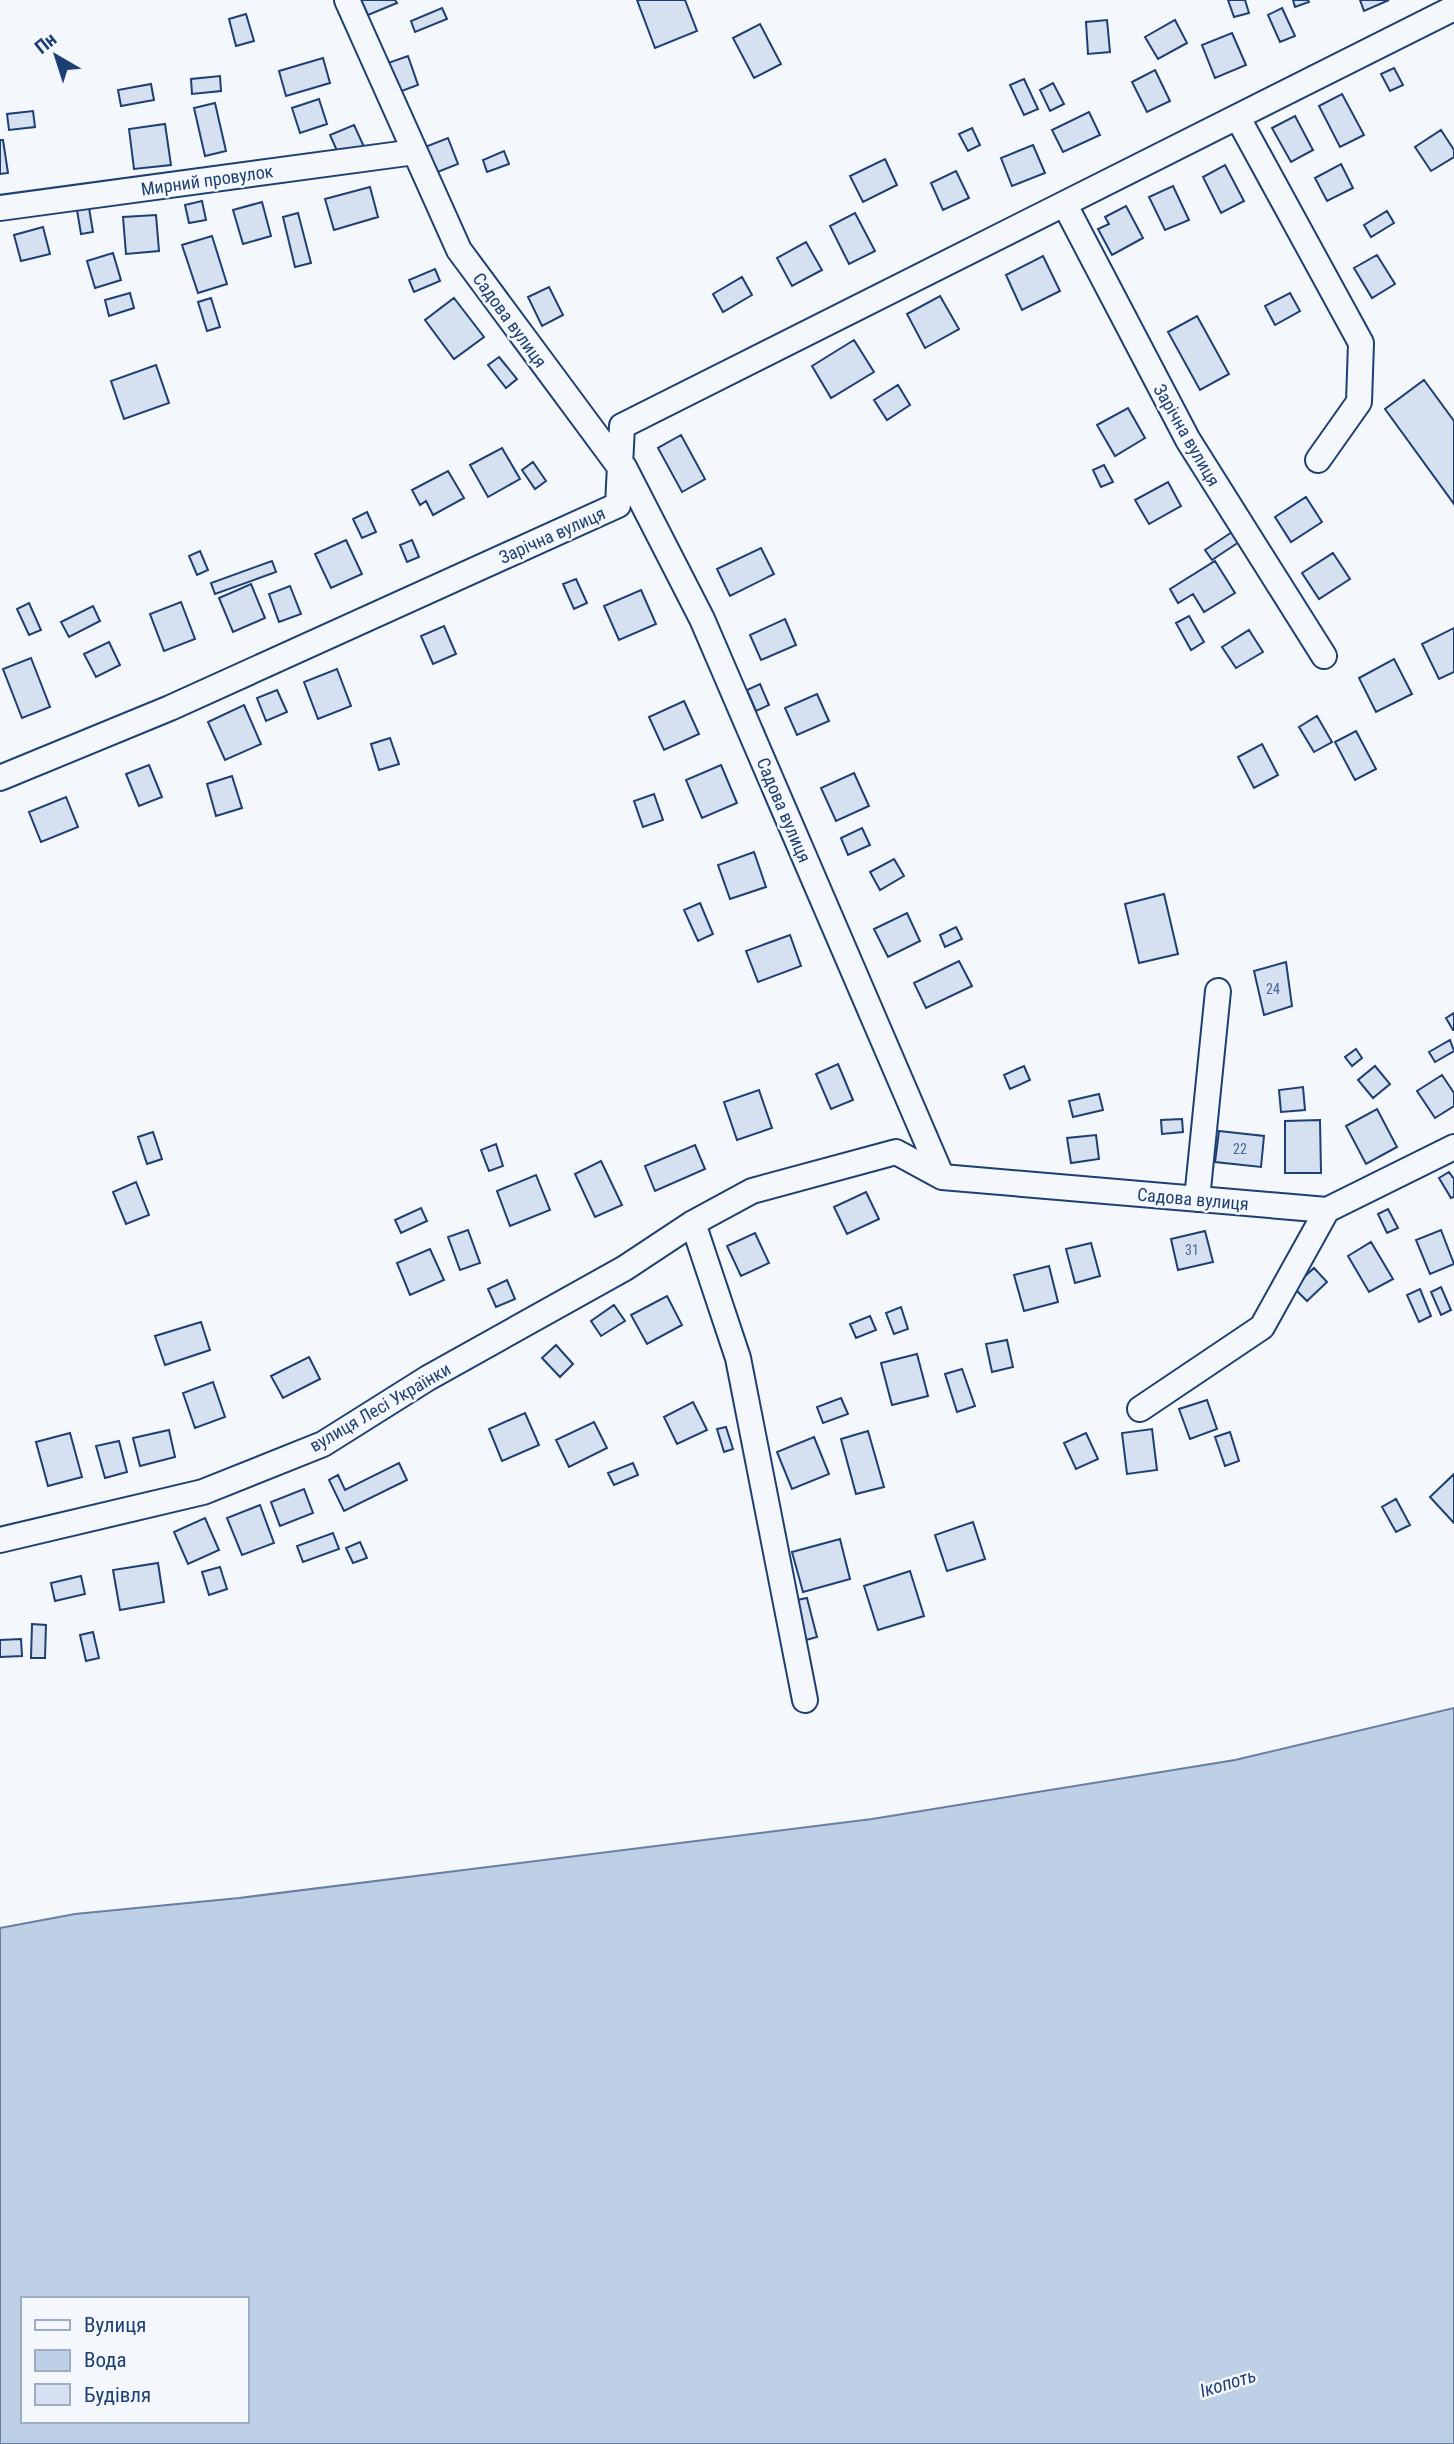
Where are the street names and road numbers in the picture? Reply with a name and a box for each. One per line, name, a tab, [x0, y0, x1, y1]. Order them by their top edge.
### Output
street label: Мирний провулок	[140, 160, 275, 200]
street label: Садова вулиця	[469, 269, 551, 371]
street label: Зарічна вулиця	[1149, 380, 1225, 490]
street label: Зарічна вулиця	[496, 502, 608, 568]
street label: Садова вулиця	[752, 754, 816, 866]
street label: Садова вулиця	[1136, 1184, 1250, 1214]
street label: вулиця Лесі Українки	[306, 1358, 454, 1456]

